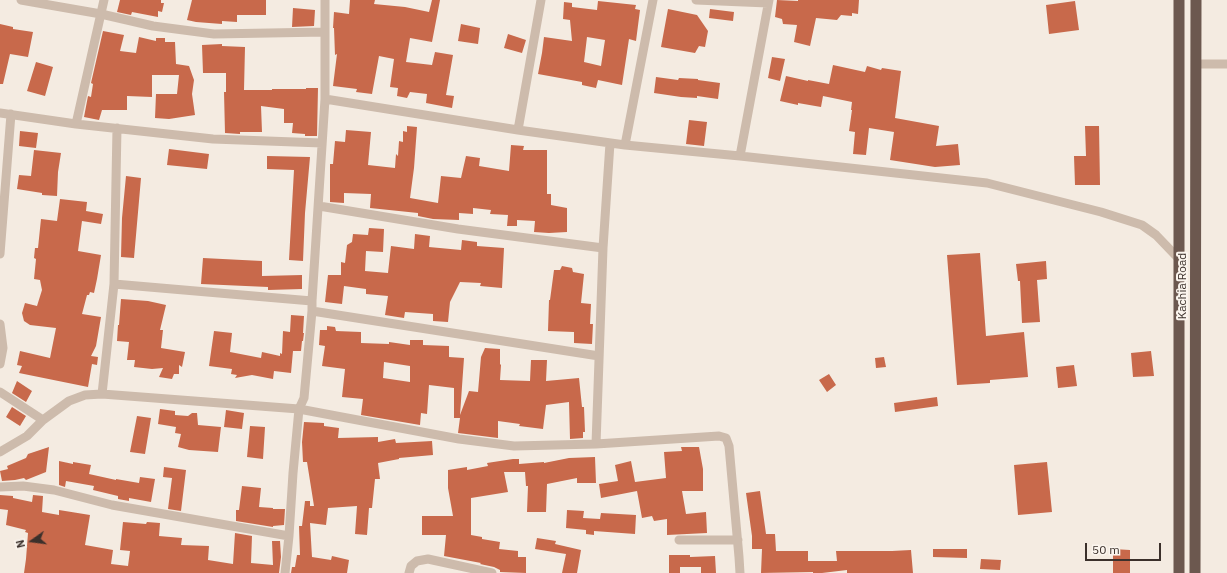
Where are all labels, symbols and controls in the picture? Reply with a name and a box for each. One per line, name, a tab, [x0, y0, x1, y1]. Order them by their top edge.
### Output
street label: Kachia Road	[1176, 253, 1190, 319]
north arrow	[12, 521, 52, 561]
scale bar	[1087, 535, 1163, 561]
text: N	[13, 538, 28, 549]
text: 50 m	[1092, 542, 1120, 557]

